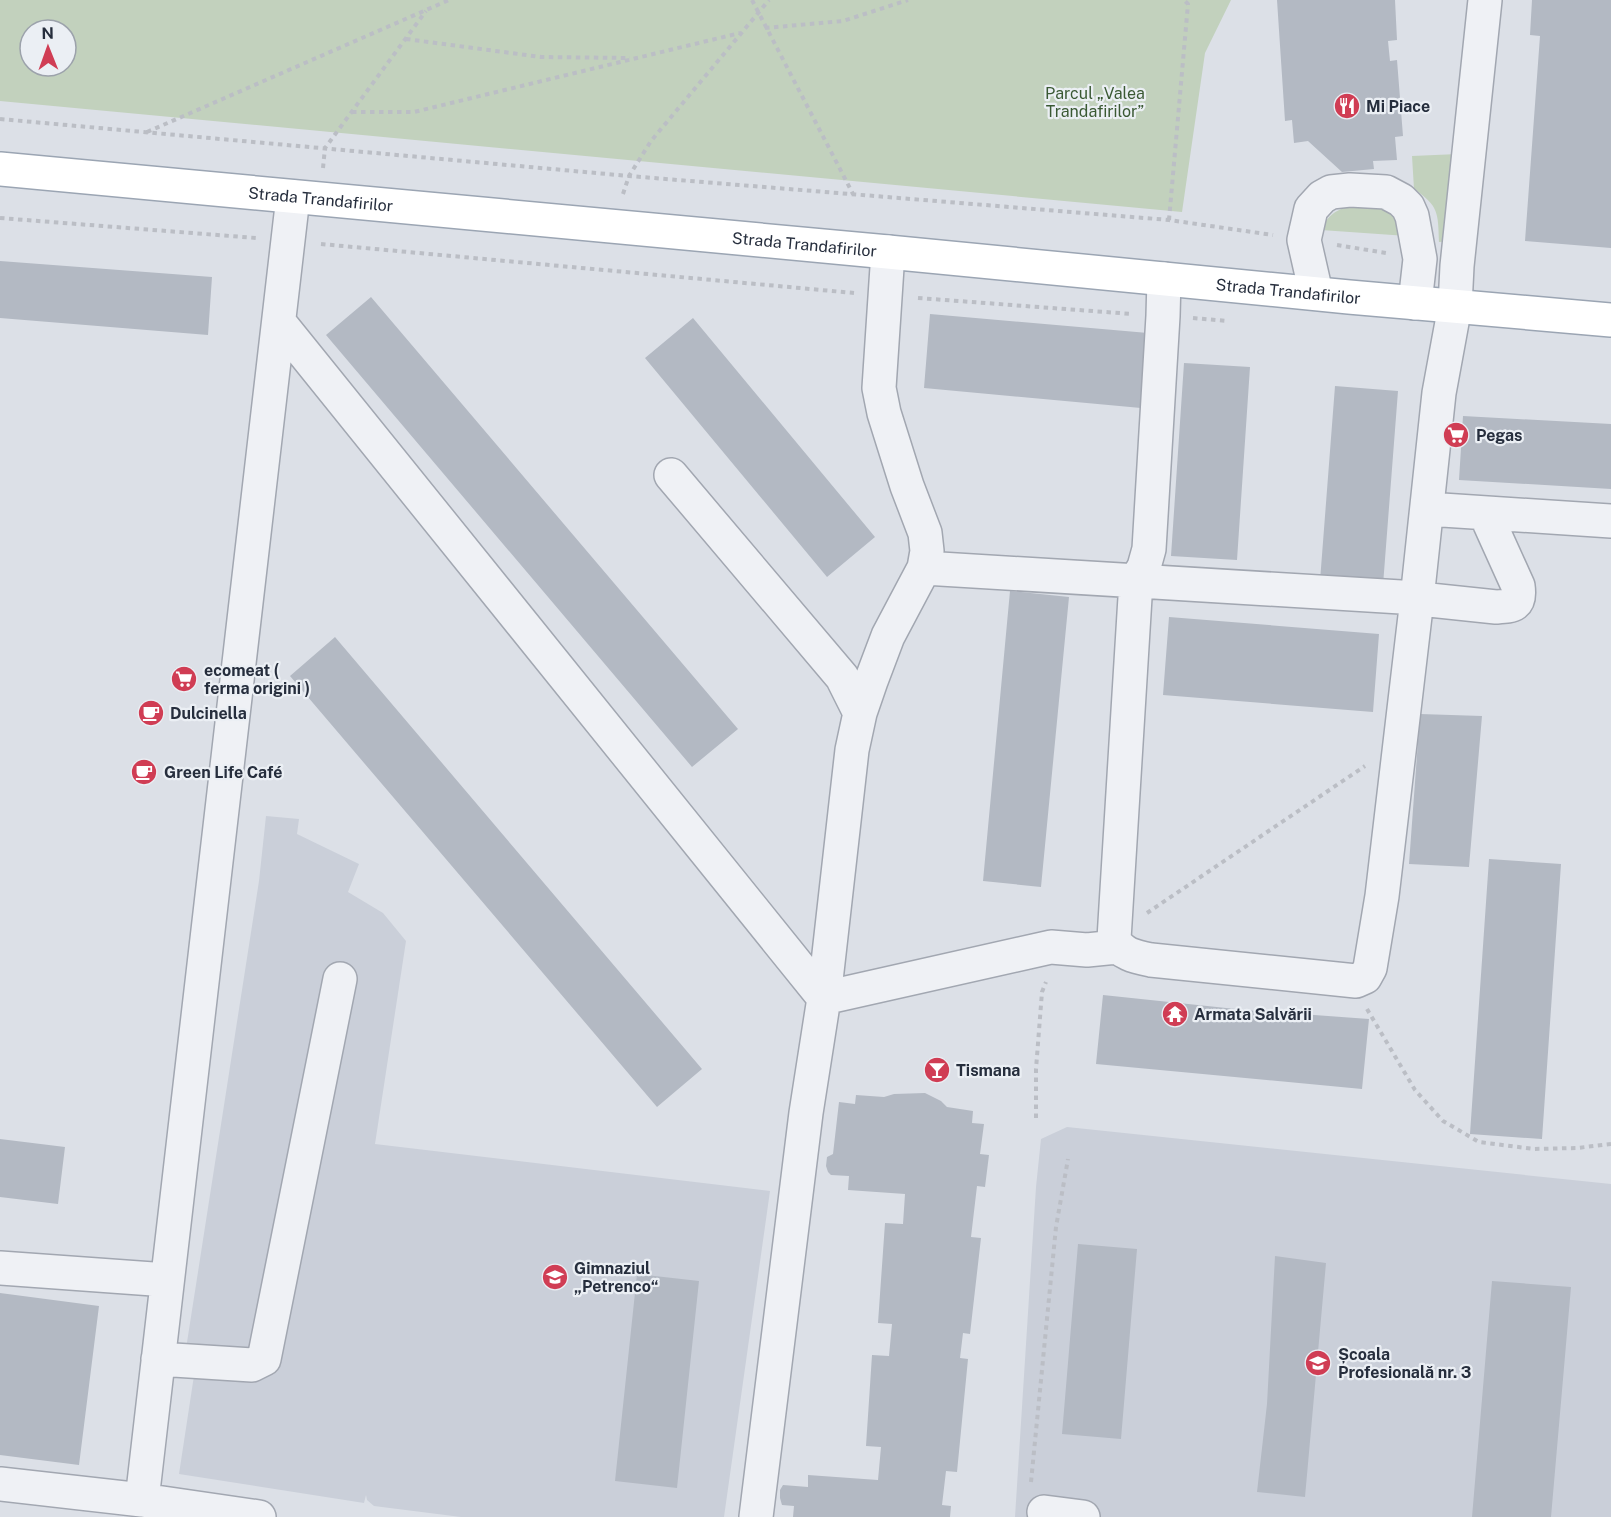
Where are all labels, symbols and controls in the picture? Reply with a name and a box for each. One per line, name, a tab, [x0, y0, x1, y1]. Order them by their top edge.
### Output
north arrow	[18, 18, 78, 78]
text: N	[41, 24, 54, 43]
park label: Parcul „Valea Trandafirilor”	[1045, 84, 1145, 121]
restaurant icon: Mi Piace	[1332, 91, 1362, 121]
place label: Mi Piace	[1366, 97, 1430, 116]
street label: Strada Trandafirilor	[247, 183, 394, 215]
street label: Strada Trandafirilor	[731, 228, 878, 260]
street label: Strada Trandafirilor	[1215, 275, 1361, 307]
supermarket icon: Pegas	[1441, 420, 1471, 450]
place label: Pegas	[1476, 426, 1523, 445]
place label: ecomeat ( ferma origini )	[204, 661, 310, 698]
supermarket icon: ecomeat ( ferma origini )	[169, 664, 199, 694]
cafe icon: Dulcinella	[136, 698, 166, 728]
place label: Dulcinella	[170, 704, 247, 723]
cafe icon: Green Life Café	[129, 757, 159, 787]
place label: Green Life Café	[164, 763, 283, 782]
temple icon: Armata Salvării	[1160, 999, 1190, 1029]
place label: Armata Salvării	[1194, 1005, 1312, 1024]
bar icon: Tismana	[922, 1055, 952, 1085]
place label: Tismana	[956, 1061, 1020, 1080]
place label: Gimnaziul „Petrenco“	[574, 1259, 659, 1296]
school or university icon: Gimnaziul „Petrenco“	[540, 1262, 570, 1292]
place label: Școala Profesională nr. 3	[1338, 1345, 1471, 1382]
school or university icon: Școala Profesională nr. 3	[1303, 1348, 1333, 1378]

